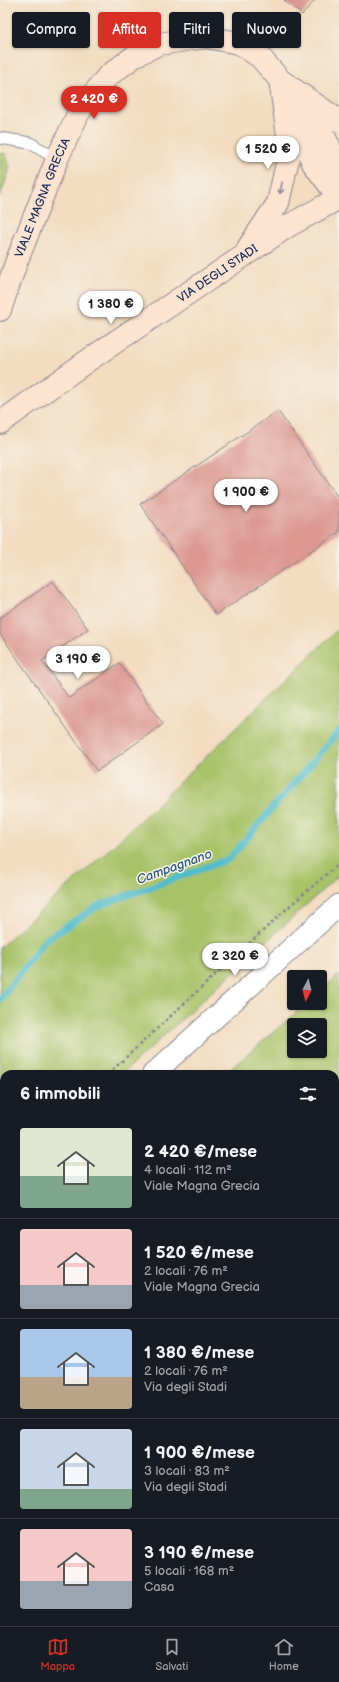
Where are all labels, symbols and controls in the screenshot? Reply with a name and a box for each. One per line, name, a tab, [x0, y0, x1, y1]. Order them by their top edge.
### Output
chip: Compra	[12, 12, 90, 48]
chip: Affitta	[98, 12, 161, 48]
chip: Filtri	[169, 12, 224, 48]
chip: Nuovo	[232, 12, 301, 48]
pin: 2 420 €	[57, 86, 131, 120]
text: 2 420 €	[70, 91, 118, 107]
street label: VIALE MAGNA GRECIA	[12, 135, 74, 260]
pin: 1 520 €	[231, 136, 305, 170]
text: 1 520 €	[245, 141, 291, 157]
one-way arrow	[277, 181, 285, 194]
street label: VIA DEGLI STADI	[175, 241, 261, 306]
pin: 1 380 €	[74, 291, 148, 325]
text: 1 380 €	[88, 296, 134, 312]
pin: 1 900 €	[209, 479, 283, 513]
text: 1 900 €	[223, 484, 269, 500]
pin: 3 190 €	[41, 646, 115, 680]
text: 3 190 €	[55, 651, 101, 667]
water label: Campagnano	[134, 846, 215, 888]
pin: 2 320 €	[198, 943, 272, 977]
text: 2 320 €	[211, 948, 259, 964]
north arrow	[287, 970, 327, 1010]
map controls	[287, 970, 327, 1058]
button: layers	[287, 1018, 327, 1058]
icon: filters	[297, 1083, 319, 1105]
text: 6 immobili	[20, 1084, 100, 1104]
text: 2 420 €/mese	[144, 1142, 257, 1162]
icon: home	[52, 1144, 100, 1192]
text: 4 locali · 112 m²	[144, 1162, 232, 1178]
text: Viale Magna Grecia	[144, 1178, 260, 1194]
text: 1 520 €/mese	[144, 1243, 254, 1263]
icon: home	[52, 1245, 100, 1293]
text: 2 locali · 76 m²	[144, 1263, 228, 1279]
text: Viale Magna Grecia	[144, 1279, 260, 1295]
text: 1 380 €/mese	[144, 1343, 254, 1363]
icon: home	[52, 1345, 100, 1393]
text: 2 locali · 76 m²	[144, 1363, 228, 1379]
text: Via degli Stadi	[144, 1379, 227, 1395]
text: 1 900 €/mese	[144, 1443, 255, 1463]
icon: home	[52, 1445, 100, 1493]
text: 3 locali · 83 m²	[144, 1463, 230, 1479]
text: Via degli Stadi	[144, 1479, 227, 1495]
text: 3 190 €/mese	[144, 1543, 254, 1563]
icon: home	[52, 1545, 100, 1593]
text: 5 locali · 168 m²	[144, 1563, 234, 1579]
text: Casa	[144, 1579, 174, 1595]
tab: Mappa	[40, 1636, 75, 1673]
tab: Salvati	[156, 1636, 188, 1673]
tab: Home	[269, 1636, 299, 1673]

